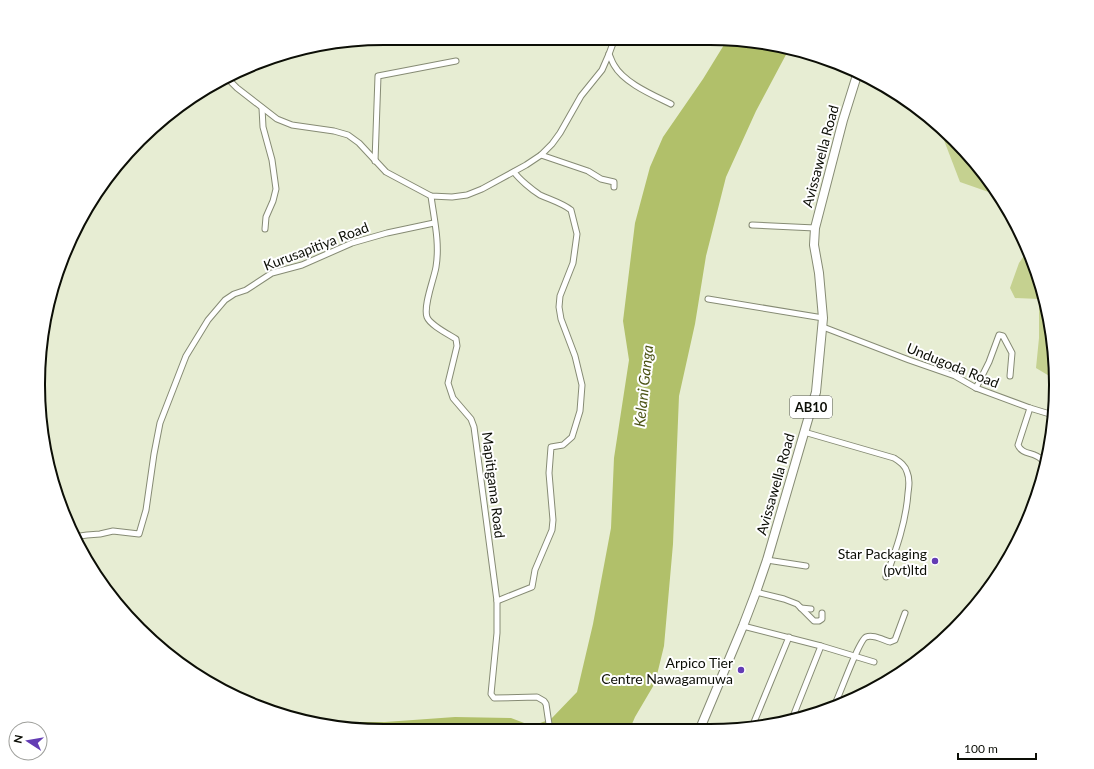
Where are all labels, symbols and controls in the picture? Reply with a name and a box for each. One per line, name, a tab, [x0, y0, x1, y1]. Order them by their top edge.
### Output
street label: Avissawella Road	[798, 103, 842, 209]
street label: Kurusapitiya Road	[261, 218, 371, 274]
street label: Undugoda Road	[904, 339, 1002, 391]
water label: Kelani Ganga	[630, 344, 656, 428]
road number: AB10	[790, 396, 832, 418]
street label: Mapitigama Road	[479, 431, 509, 539]
street label: Avissawella Road	[752, 431, 798, 537]
place label: Star Packaging (pvt)ltd	[838, 545, 927, 578]
marker: Star Packaging (pvt)ltd	[930, 556, 940, 566]
place label: Arpico Tier Centre Nawagamuwa	[601, 654, 733, 687]
marker: Arpico Tier Centre Nawagamuwa	[736, 665, 746, 675]
north arrow	[8, 721, 48, 761]
text: N	[10, 733, 25, 744]
scale bar	[958, 735, 1036, 761]
text: 100 m	[964, 741, 998, 756]

